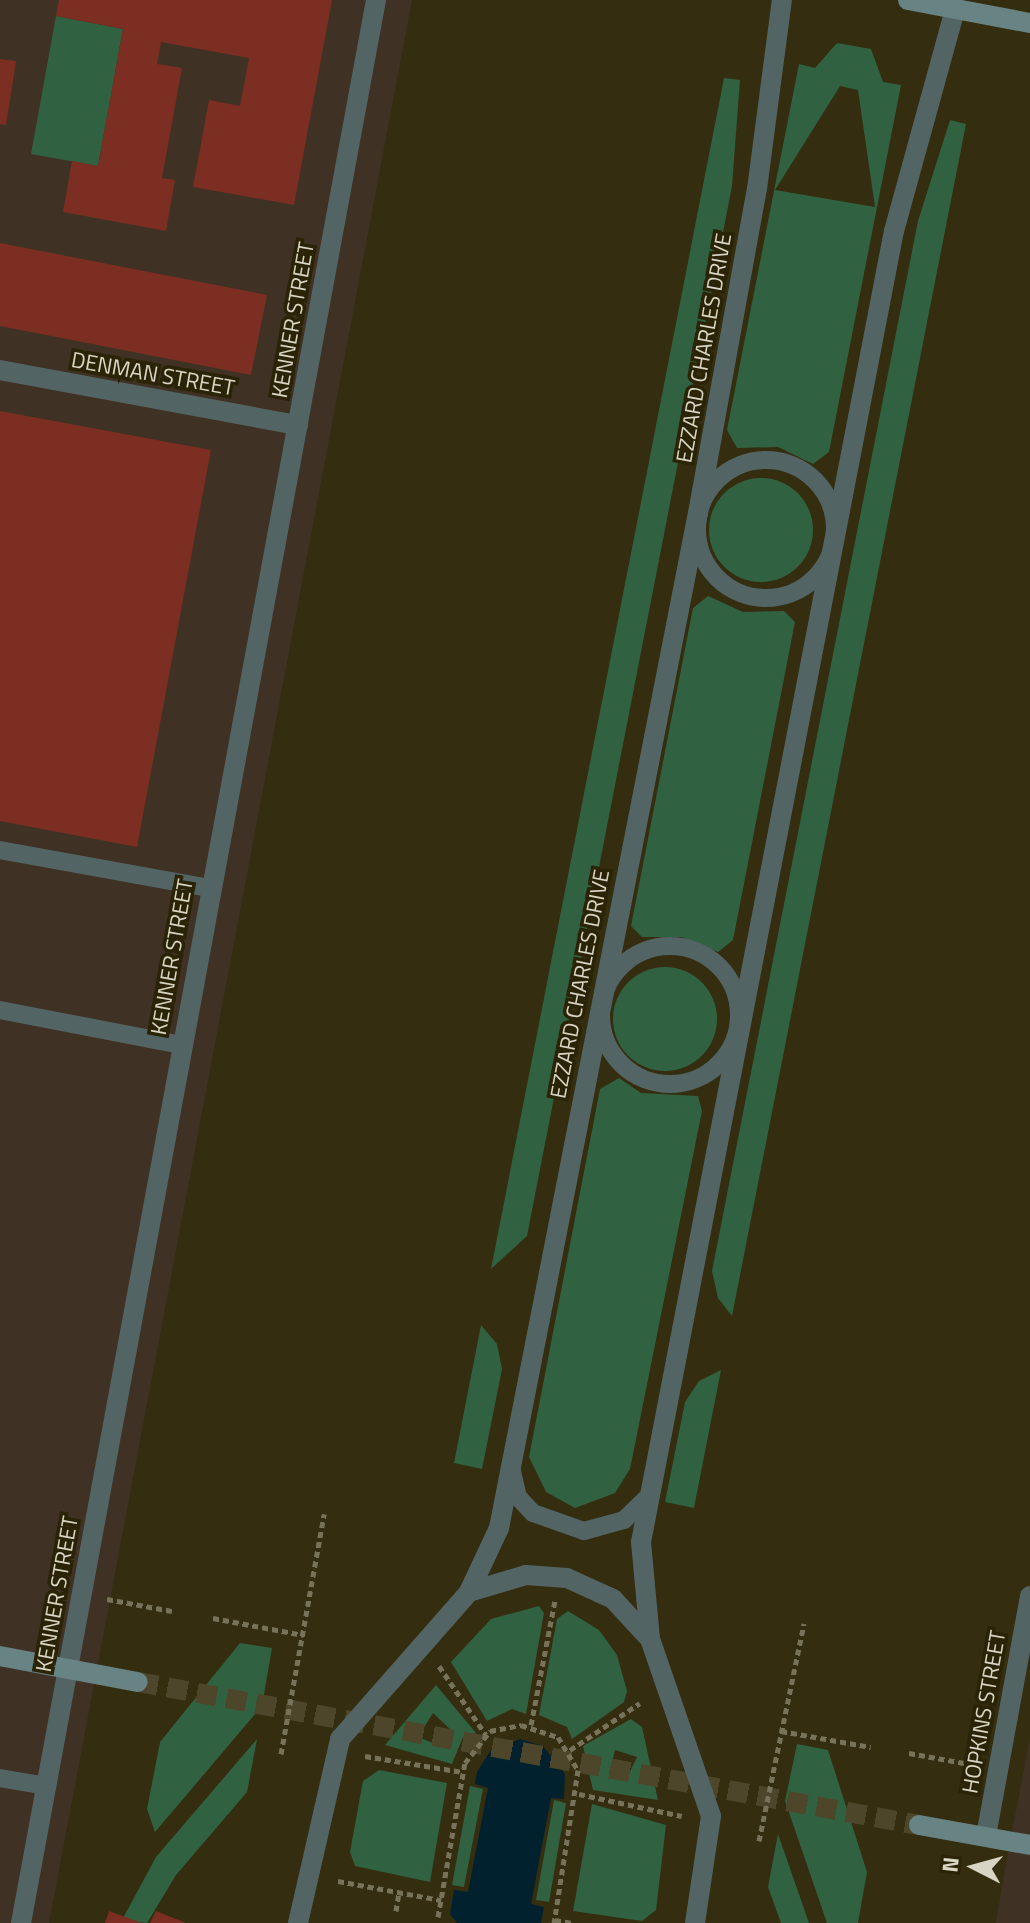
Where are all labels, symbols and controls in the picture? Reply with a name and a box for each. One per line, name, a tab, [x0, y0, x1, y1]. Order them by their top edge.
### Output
street label: EZZARD CHARLES DRIVE	[671, 231, 737, 465]
street label: KENNER STREET	[266, 240, 320, 400]
street label: DENMAN STREET	[69, 347, 237, 401]
street label: EZZARD CHARLES DRIVE	[545, 867, 615, 1101]
street label: KENNER STREET	[145, 877, 199, 1037]
street label: KENNER STREET	[30, 1514, 84, 1674]
street label: HOPKINS STREET	[957, 1628, 1011, 1796]
north arrow	[934, 1827, 1014, 1907]
text: N	[932, 1855, 968, 1874]

